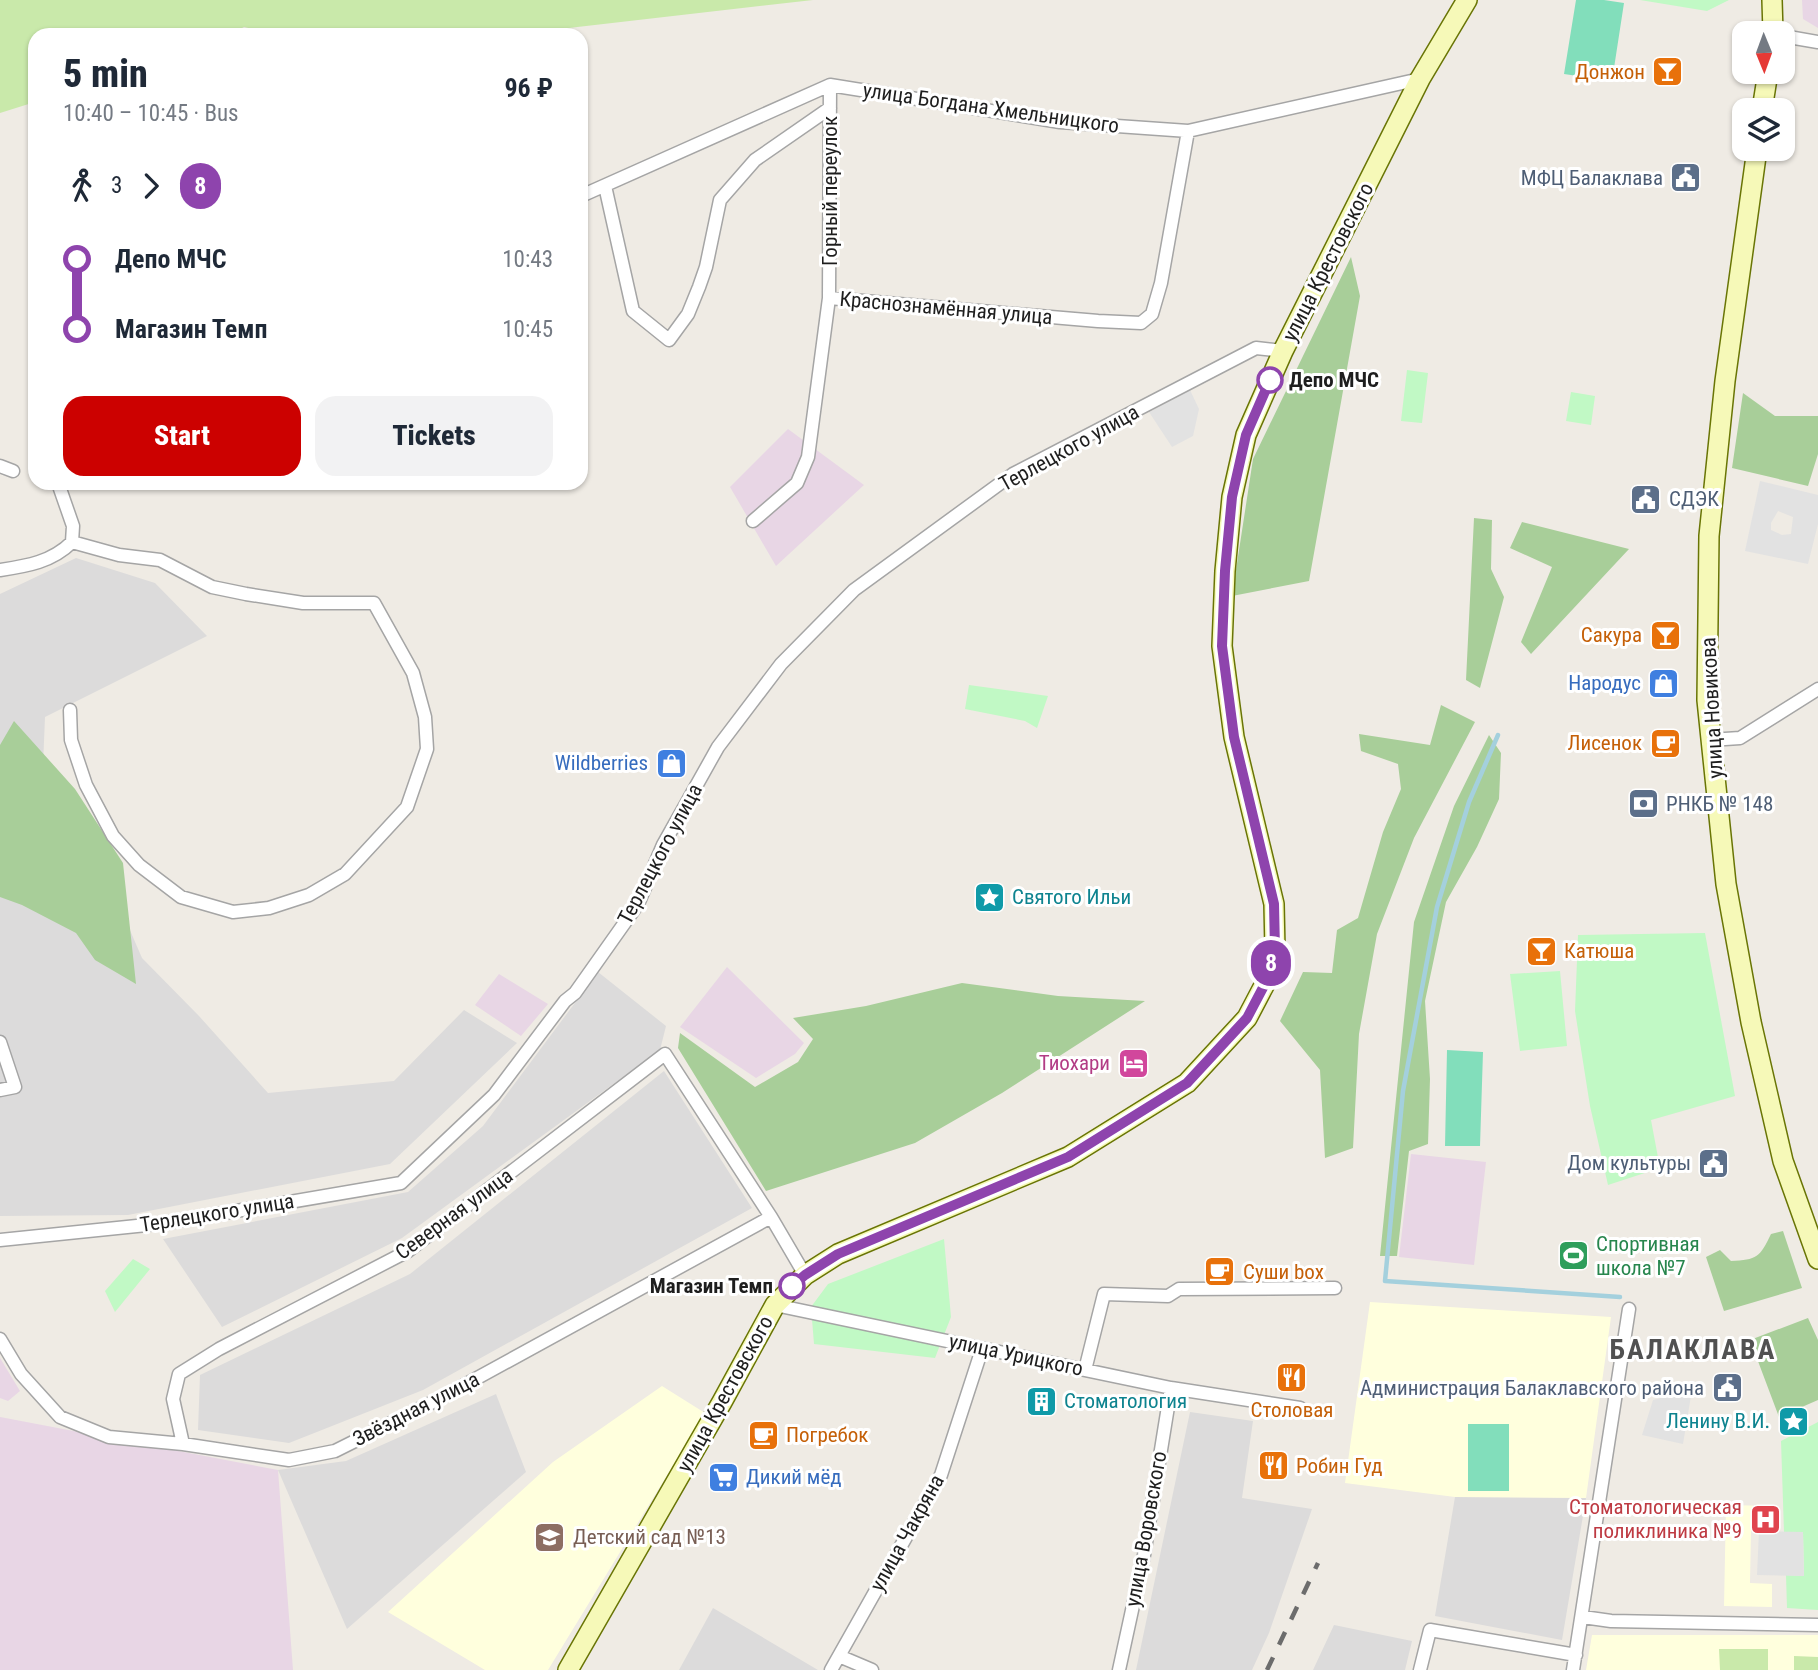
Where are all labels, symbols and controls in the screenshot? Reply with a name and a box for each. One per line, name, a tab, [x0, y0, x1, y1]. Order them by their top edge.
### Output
north arrow	[1732, 21, 1796, 84]
map controls	[1732, 21, 1795, 161]
text: 5 min	[63, 52, 148, 96]
bar icon: Донжон	[1651, 55, 1685, 89]
place label: Донжон	[1575, 60, 1645, 84]
text: 96 ₽	[504, 73, 553, 103]
street label: улица Богдана Хмельницкого	[861, 78, 1121, 138]
button: layers	[1732, 98, 1795, 161]
text: 10:40 – 10:45 · Bus	[63, 100, 239, 127]
street label: Горный переулок	[818, 116, 842, 266]
public building icon: МФЦ Балаклава	[1669, 161, 1703, 195]
place label: МФЦ Балаклава	[1521, 166, 1663, 190]
icon: walk	[63, 167, 101, 205]
icon: forward	[132, 167, 170, 205]
text: 3	[111, 172, 122, 199]
text: 8	[194, 172, 207, 200]
street label: улица Крестовского	[1278, 179, 1378, 345]
text: Депо МЧС	[115, 244, 227, 274]
text: 10:43	[502, 246, 553, 273]
street label: Краснознамённая улица	[839, 287, 1053, 329]
text: Магазин Темп	[115, 314, 268, 344]
text: 10:45	[502, 316, 553, 343]
marker: Депо МЧС	[1257, 367, 1283, 393]
place label: Депо МЧС	[1289, 368, 1379, 392]
button: Start	[63, 396, 301, 476]
button: Tickets	[315, 396, 553, 476]
street label: Терлецкого улица	[995, 400, 1143, 496]
public building icon: СДЭК	[1629, 482, 1663, 516]
place label: СДЭК	[1669, 487, 1719, 511]
bar icon: Сакура	[1648, 618, 1682, 652]
place label: Сакура	[1581, 623, 1642, 647]
street label: улица Новикова	[1696, 637, 1728, 779]
shop icon: Народус	[1647, 666, 1681, 700]
place label: Народус	[1568, 671, 1641, 695]
cafe icon: Лисенок	[1648, 726, 1682, 760]
place label: Лисенок	[1568, 731, 1642, 755]
shop icon: Wildberries	[654, 746, 688, 780]
place label: Wildberries	[555, 751, 648, 775]
street label: Терлецкого улица	[613, 780, 707, 928]
bank icon: РНКБ № 148	[1626, 787, 1660, 821]
place label: РНКБ № 148	[1666, 792, 1773, 816]
place icon: Святого Ильи	[972, 880, 1006, 914]
place label: Святого Ильи	[1012, 885, 1131, 909]
bar icon: Катюша	[1524, 934, 1558, 968]
place label: Катюша	[1564, 939, 1634, 963]
line badge: 8	[1248, 940, 1294, 986]
text: 8	[1265, 949, 1277, 977]
hotel icon: Тиохари	[1116, 1046, 1150, 1080]
place label: Тиохари	[1039, 1051, 1110, 1075]
public building icon: Дом культуры	[1697, 1146, 1731, 1180]
place label: Дом культуры	[1567, 1151, 1691, 1175]
street label: Северная улица	[391, 1163, 517, 1265]
street label: Терлецкого улица	[138, 1189, 296, 1237]
place label: Спортивная школа №7	[1596, 1232, 1700, 1280]
sports icon: Спортивная школа №7	[1556, 1239, 1590, 1273]
cafe icon: Суши box	[1203, 1255, 1237, 1289]
place label: Суши box	[1243, 1260, 1324, 1284]
marker: Магазин Темп	[779, 1273, 805, 1299]
place label: Магазин Темп	[650, 1274, 773, 1298]
street label: улица Крестовского	[672, 1312, 778, 1476]
street label: улица Урицкого	[947, 1329, 1085, 1381]
district label: БАЛАКЛАВА	[1610, 1333, 1776, 1366]
restaurant icon: Столовая	[1275, 1361, 1309, 1395]
street label: Звёздная улица	[349, 1367, 483, 1451]
public building icon: Администрация Балаклавского района	[1710, 1371, 1744, 1405]
place label: Администрация Балаклавского района	[1360, 1376, 1704, 1400]
building icon: Стоматология	[1024, 1384, 1058, 1418]
place label: Стоматология	[1064, 1389, 1187, 1413]
place label: Столовая	[1251, 1398, 1333, 1422]
place icon: Ленину В.И.	[1776, 1404, 1810, 1438]
place label: Ленину В.И.	[1666, 1409, 1770, 1433]
cafe icon: Погребок	[746, 1418, 780, 1452]
place label: Погребок	[786, 1423, 868, 1447]
street label: улица Воровского	[1121, 1449, 1171, 1609]
restaurant icon: Робин Гуд	[1256, 1449, 1290, 1483]
place label: Робин Гуд	[1296, 1454, 1382, 1478]
supermarket icon: Дикий мёд	[706, 1460, 740, 1494]
place label: Дикий мёд	[746, 1465, 842, 1489]
street label: улица Чакряна	[865, 1470, 949, 1596]
place label: Стоматологическая поликлиника №9	[1569, 1495, 1742, 1543]
hospital icon: Стоматологическая поликлиника №9	[1748, 1502, 1782, 1536]
school or university icon: Детский сад №13	[533, 1520, 567, 1554]
place label: Детский сад №13	[573, 1525, 726, 1549]

